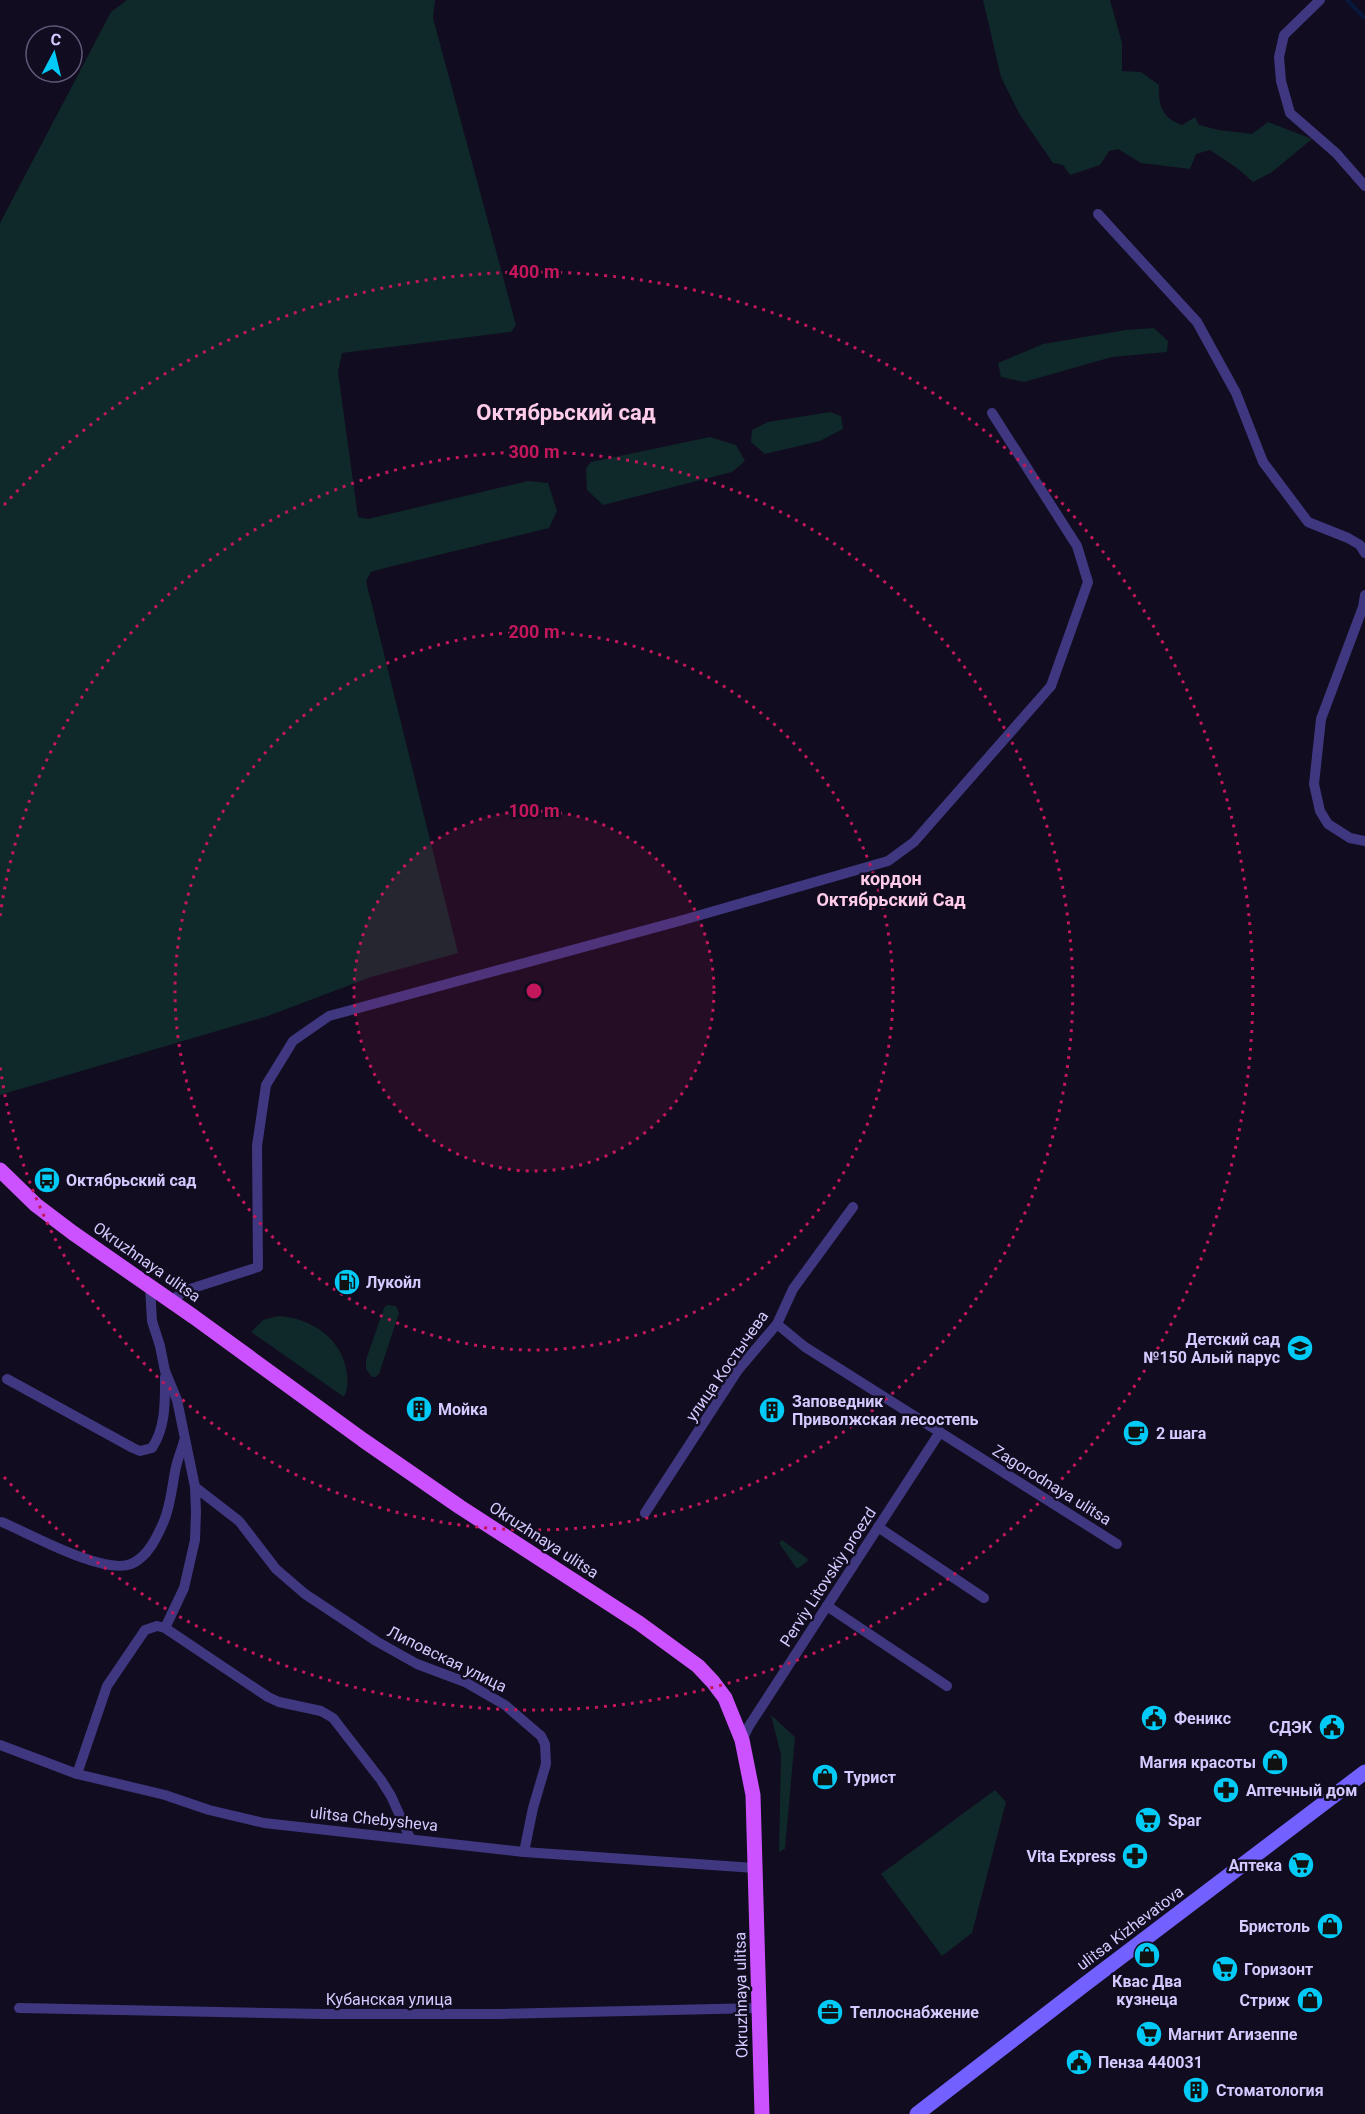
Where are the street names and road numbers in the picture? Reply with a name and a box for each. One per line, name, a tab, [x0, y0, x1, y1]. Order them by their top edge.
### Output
street label: Okruzhnaya ulitsa	[90, 1218, 204, 1306]
street label: улица Костычева	[682, 1307, 772, 1425]
street label: Zagorodnaya ulitsa	[989, 1441, 1115, 1529]
street label: Okruzhnaya ulitsa	[486, 1498, 602, 1582]
street label: Perviy Litovskiy proezd	[776, 1504, 880, 1650]
street label: Липовская улица	[384, 1622, 510, 1696]
street label: ulitsa Chebysheva	[309, 1803, 439, 1835]
street label: ulitsa Kizhevatova	[1073, 1882, 1187, 1974]
street label: Okruzhnaya ulitsa	[730, 1932, 752, 2058]
street label: Кубанская улица	[326, 1990, 452, 2009]

